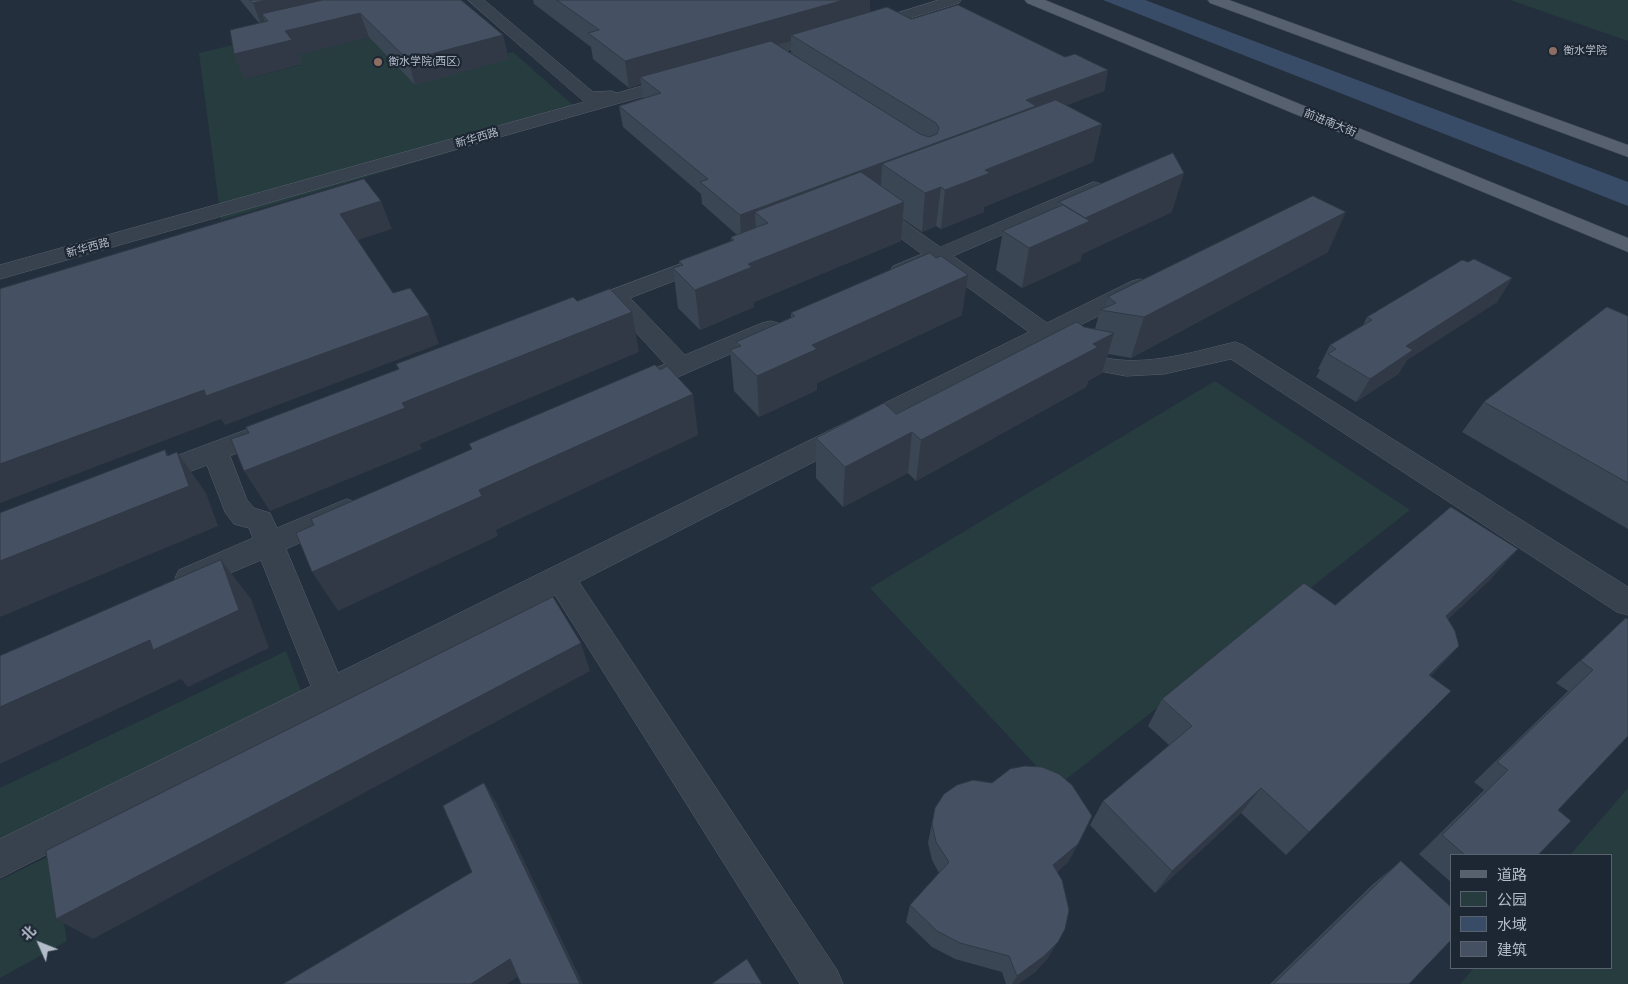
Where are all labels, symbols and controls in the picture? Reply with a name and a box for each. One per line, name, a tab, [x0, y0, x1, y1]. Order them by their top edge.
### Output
place label: 衡水学院	[1563, 44, 1607, 58]
marker: 衡水学院	[1547, 45, 1559, 57]
place label: 衡水学院(西区)	[388, 55, 461, 69]
marker: 衡水学院(西区)	[372, 56, 384, 68]
street label: 前进南大街	[1302, 107, 1358, 139]
street label: 新华西路	[454, 126, 500, 150]
street label: 新华西路	[65, 236, 111, 260]
legend	[1450, 854, 1613, 969]
text: 道路	[1497, 868, 1527, 883]
text: 公园	[1497, 893, 1527, 908]
text: 水域	[1497, 918, 1527, 933]
north arrow	[15, 919, 65, 969]
text: 北	[19, 924, 39, 943]
text: 建筑	[1497, 943, 1527, 958]

